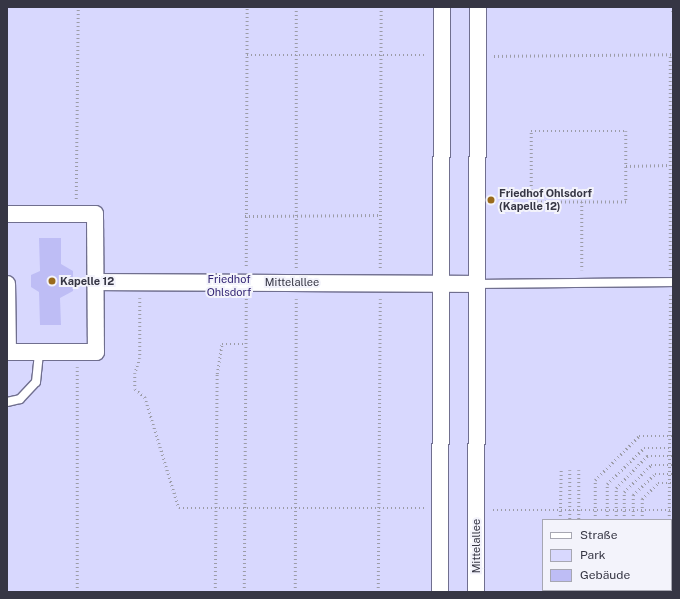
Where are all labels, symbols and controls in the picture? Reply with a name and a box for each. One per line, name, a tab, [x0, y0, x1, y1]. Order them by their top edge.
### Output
place label: Friedhof Ohlsdorf (Kapelle 12)	[499, 187, 592, 213]
marker: Friedhof Ohlsdorf (Kapelle 12)	[486, 195, 496, 205]
park label: Friedhof Ohlsdorf	[207, 273, 251, 299]
place label: Kapelle 12	[60, 274, 114, 288]
street label: Mittelallee	[265, 275, 319, 289]
marker: Kapelle 12	[47, 276, 57, 286]
street label: Mittelallee	[469, 519, 483, 573]
legend	[542, 519, 672, 591]
text: Straße	[580, 528, 617, 542]
text: Park	[580, 548, 606, 562]
text: Gebäude	[580, 568, 630, 582]

